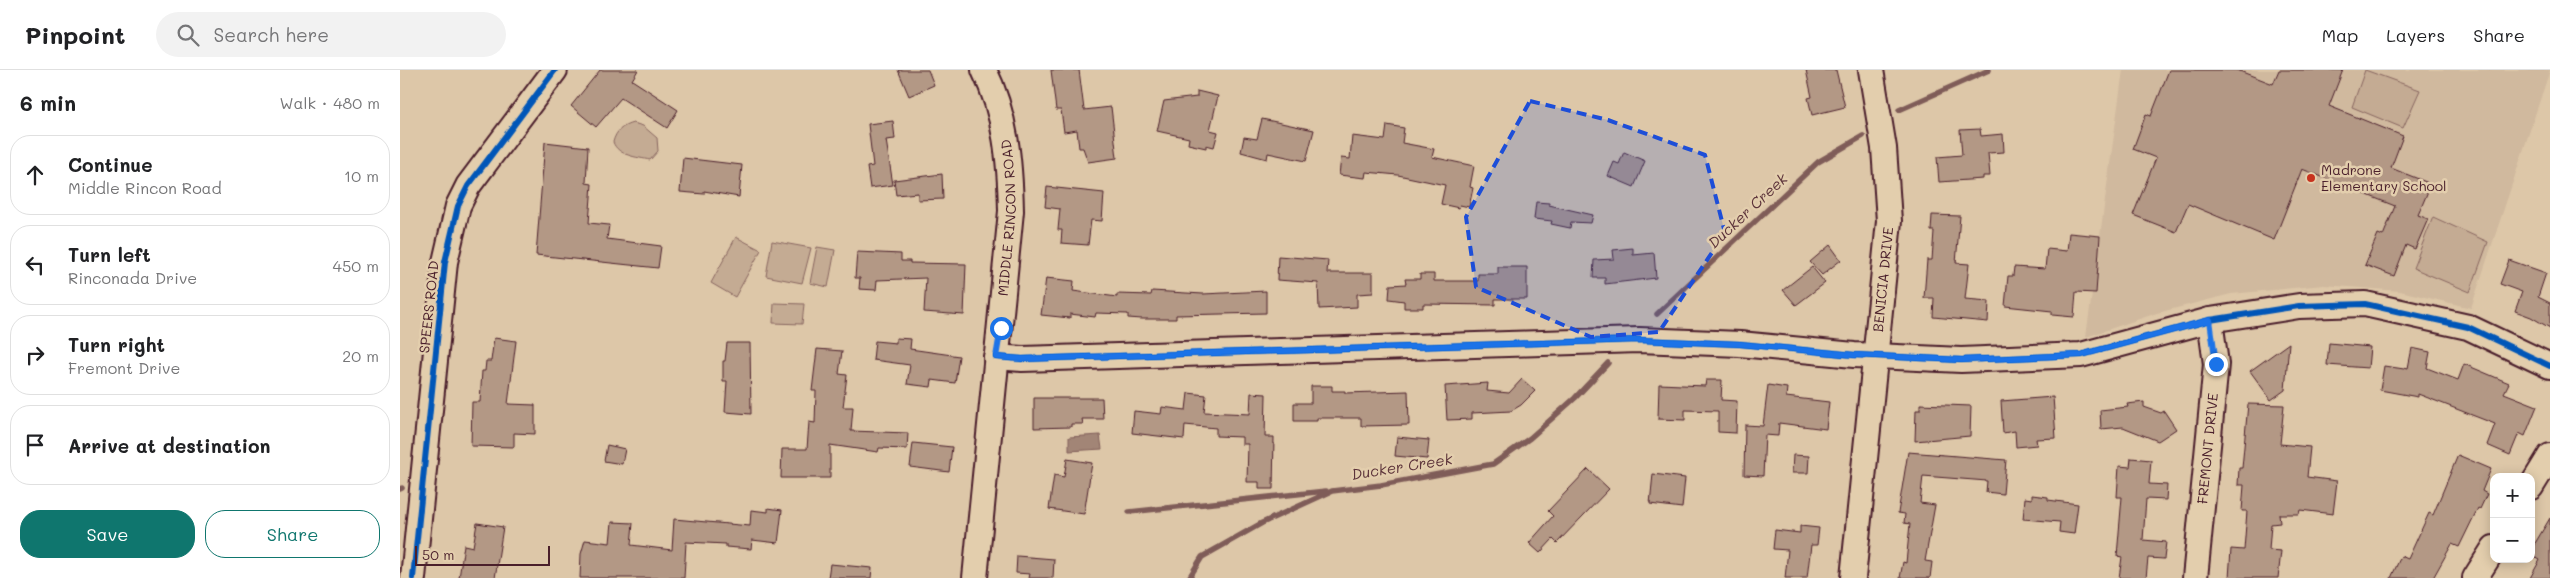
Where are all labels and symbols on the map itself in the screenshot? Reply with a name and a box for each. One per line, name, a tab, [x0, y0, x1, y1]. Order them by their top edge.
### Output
street label: MIDDLE RINCON ROAD	[993, 138, 1020, 297]
place label: Madrone Elementary School	[2321, 160, 2447, 195]
water label: Ducker Creek	[1703, 168, 1792, 252]
marker: Madrone Elementary School	[2305, 172, 2317, 184]
street label: BENICIA DRIVE	[1868, 226, 1897, 333]
street label: SPEERS ROAD	[414, 260, 443, 354]
route start	[990, 317, 1013, 340]
route end	[2205, 353, 2228, 376]
street label: FREMONT DRIVE	[2192, 392, 2222, 505]
water label: Ducker Creek	[1350, 448, 1455, 484]
scale bar	[415, 543, 550, 566]

